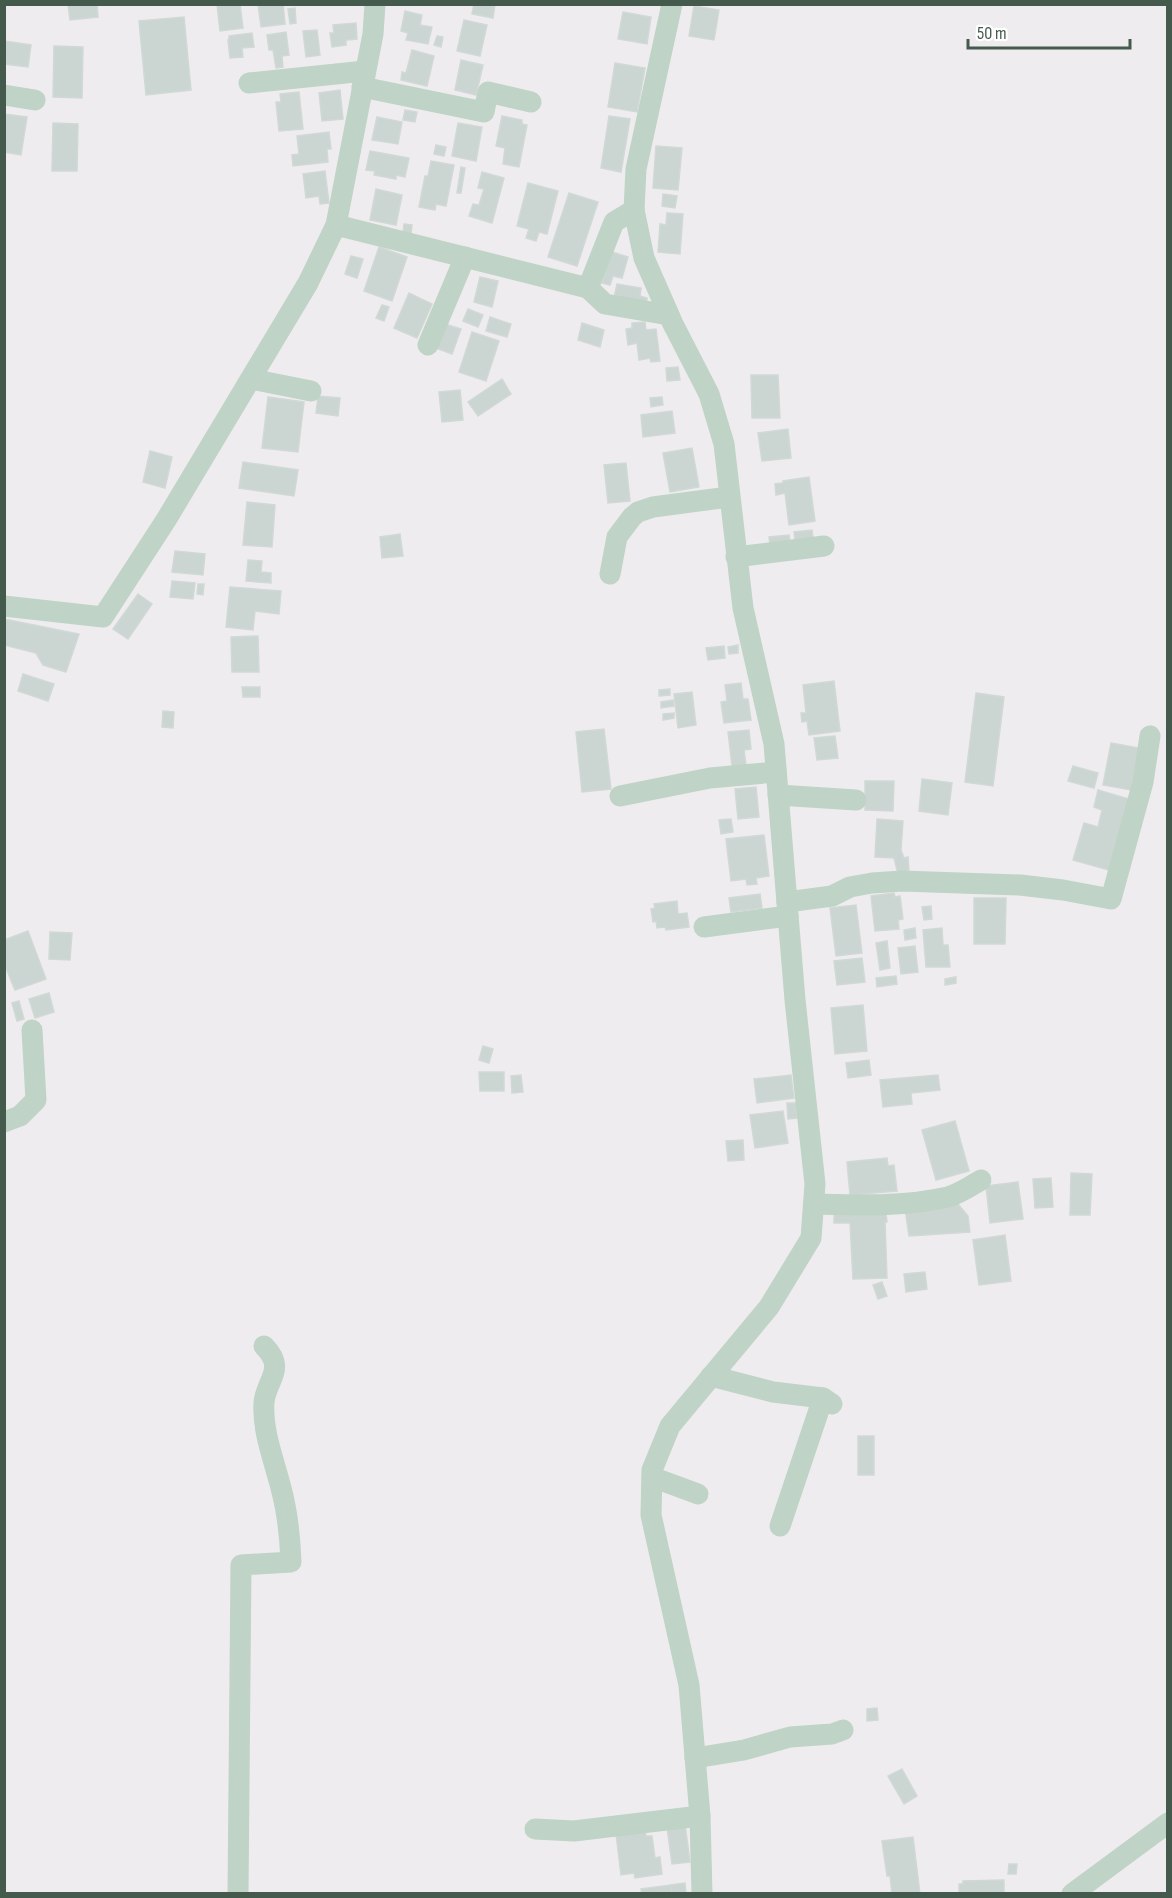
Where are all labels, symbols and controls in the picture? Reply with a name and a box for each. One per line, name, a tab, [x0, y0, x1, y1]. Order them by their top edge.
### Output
scale bar	[968, 12, 1130, 50]
text: 50 m	[977, 23, 1007, 44]

